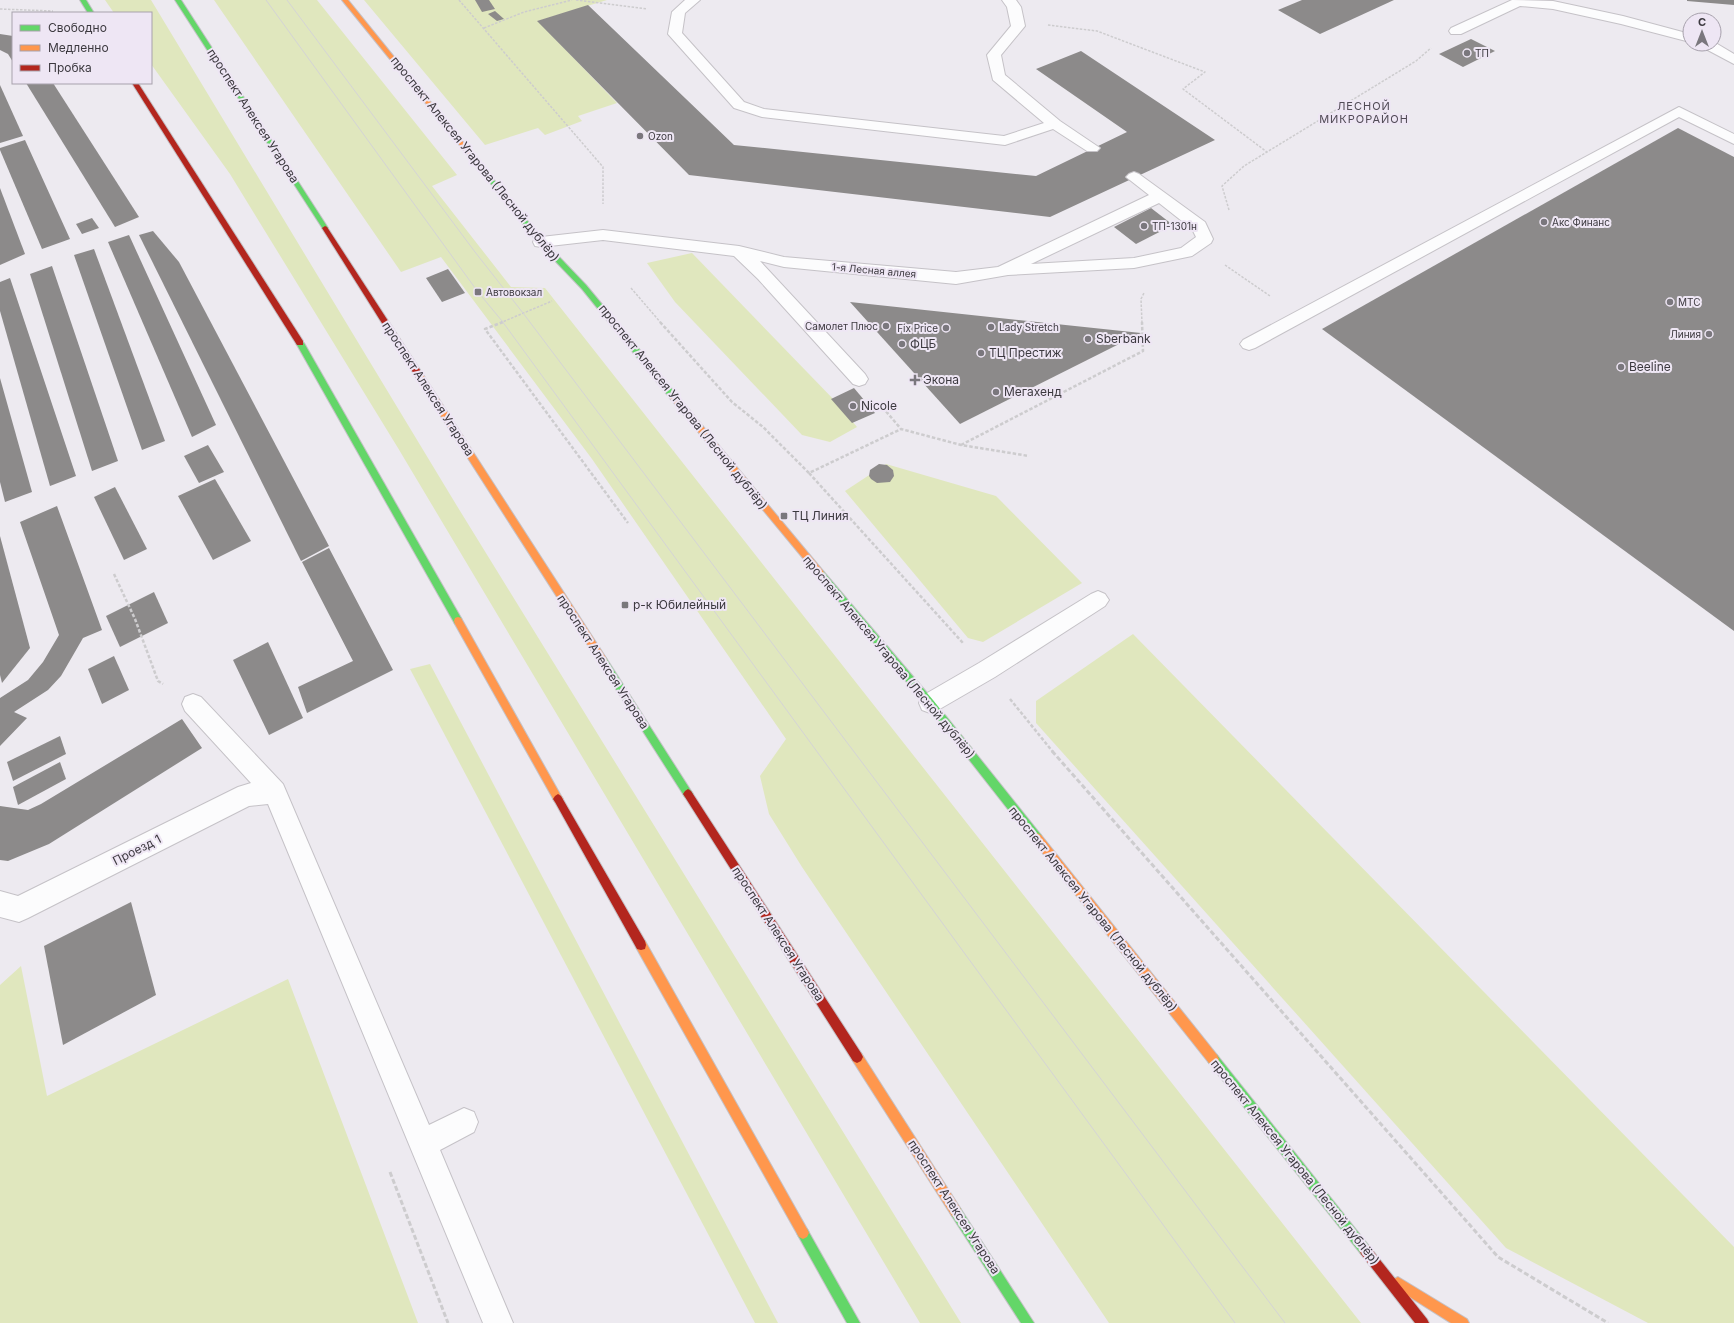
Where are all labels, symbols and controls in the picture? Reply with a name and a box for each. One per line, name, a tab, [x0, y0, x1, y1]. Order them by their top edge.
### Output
legend	[12, 12, 152, 84]
north arrow	[1682, 12, 1722, 52]
text: С	[1698, 15, 1706, 29]
text: Свободно	[48, 20, 107, 35]
text: Медленно	[48, 40, 109, 55]
street label: проспект Алексея Угарова	[204, 46, 303, 186]
place label: ТП	[1475, 47, 1489, 59]
marker: ТП	[1462, 48, 1472, 58]
street label: проспект Алексея Угарова (Лесной дублёр)	[388, 53, 563, 264]
text: Пробка	[48, 60, 92, 75]
district label: ЛЕСНОЙ МИКРОРАЙОН	[1319, 99, 1409, 126]
place label: Ozon	[648, 130, 673, 142]
marker: Ozon	[635, 131, 645, 141]
place label: Акс Финанс	[1552, 216, 1610, 228]
marker: Акс Финанс	[1539, 217, 1549, 227]
place label: ТП-1301н	[1152, 220, 1197, 232]
marker: ТП-1301н	[1139, 221, 1149, 231]
street label: 1-я Лесная аллея	[831, 260, 917, 280]
place label: Автовокзал	[486, 286, 542, 298]
marker: Автовокзал	[473, 287, 483, 297]
place label: МТС	[1678, 296, 1701, 308]
marker: МТС	[1665, 297, 1675, 307]
street label: проспект Алексея Угарова (Лесной дублёр)	[596, 301, 771, 512]
street label: проспект Алексея Угарова	[379, 319, 478, 459]
place label: Самолет Плюс	[805, 320, 878, 332]
marker: Самолет Плюс	[881, 321, 891, 331]
place label: Lady Stretch	[999, 321, 1059, 333]
place label: Fix Price	[897, 322, 938, 334]
marker: Lady Stretch	[986, 322, 996, 332]
marker: Fix Price	[941, 323, 951, 333]
place label: Линия	[1670, 328, 1701, 340]
marker: Линия	[1704, 329, 1714, 339]
place label: Sberbank	[1096, 331, 1151, 346]
marker: Sberbank	[1083, 334, 1093, 344]
place label: ФЦБ	[910, 336, 937, 351]
marker: ФЦБ	[897, 339, 907, 349]
place label: ТЦ Престиж	[989, 345, 1062, 360]
marker: ТЦ Престиж	[976, 348, 986, 358]
place label: Beeline	[1629, 359, 1671, 374]
marker: Beeline	[1616, 362, 1626, 372]
place label: Экона	[923, 372, 959, 387]
marker: Экона	[910, 375, 920, 385]
place label: Мегахенд	[1004, 384, 1062, 399]
marker: Мегахенд	[991, 387, 1001, 397]
place label: Nicole	[861, 398, 897, 413]
marker: Nicole	[848, 401, 858, 411]
place label: ТЦ Линия	[792, 508, 849, 523]
marker: ТЦ Линия	[779, 511, 789, 521]
street label: проспект Алексея Угарова (Лесной дублёр)	[800, 552, 979, 761]
street label: проспект Алексея Угарова	[554, 592, 653, 732]
place label: р-к Юбилейный	[633, 597, 726, 612]
marker: р-к Юбилейный	[620, 600, 630, 610]
street label: проспект Алексея Угарова (Лесной дублёр)	[1006, 803, 1181, 1014]
street label: Проезд 1	[110, 831, 163, 868]
street label: проспект Алексея Угарова	[729, 864, 828, 1004]
street label: проспект Алексея Угарова (Лесной дублёр)	[1208, 1056, 1383, 1267]
street label: проспект Алексея Угарова	[905, 1137, 1004, 1277]

